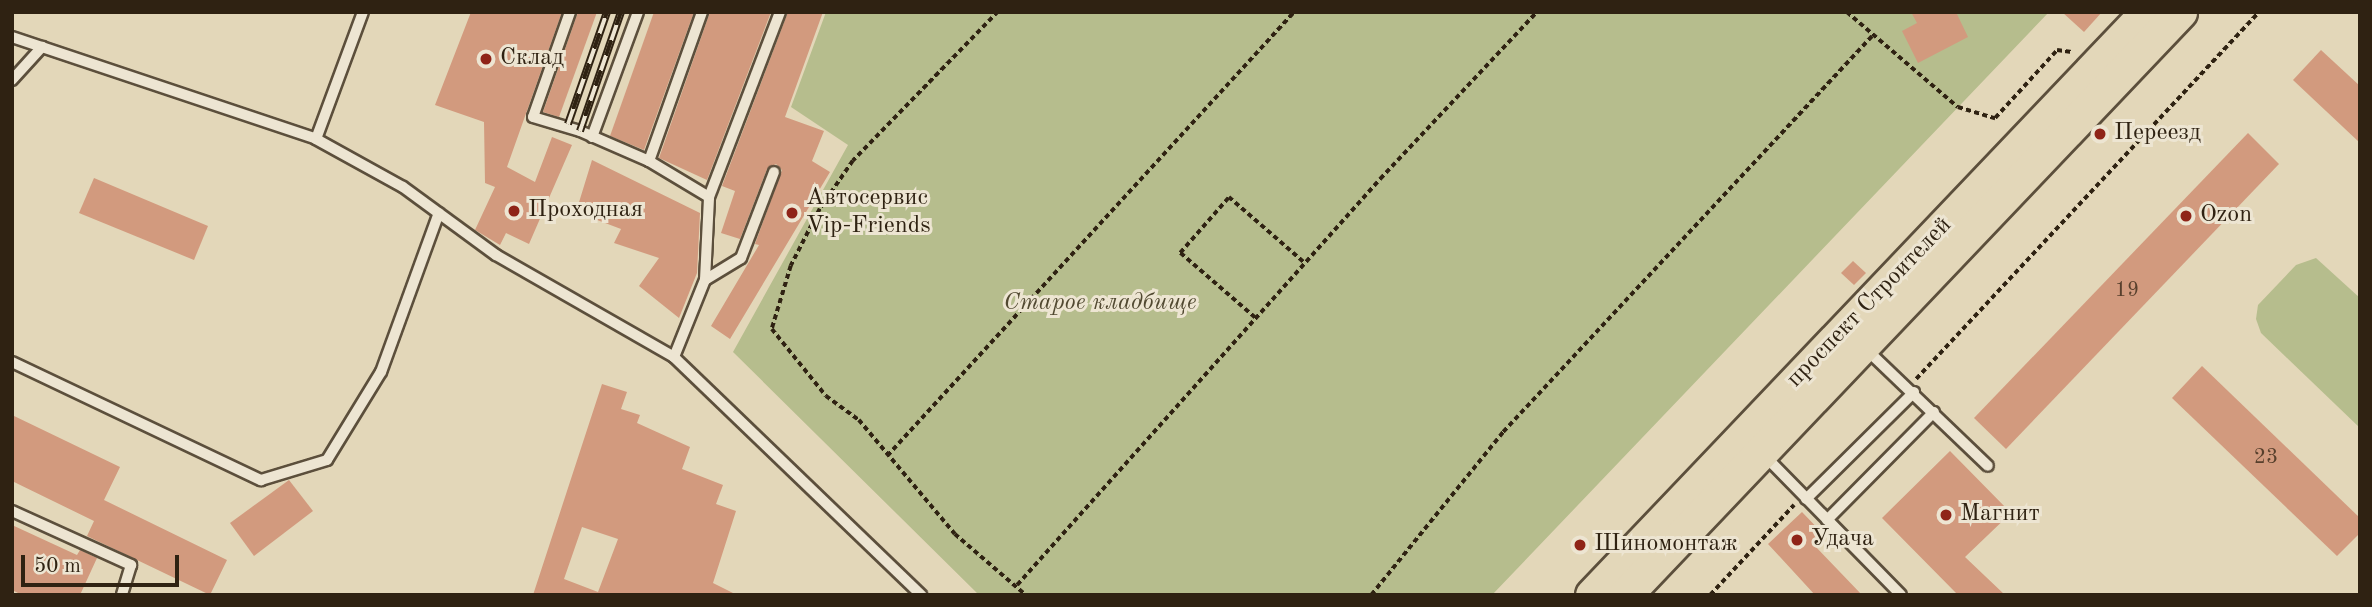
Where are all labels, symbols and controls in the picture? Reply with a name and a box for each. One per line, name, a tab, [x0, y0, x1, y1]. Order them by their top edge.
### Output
place label: Склад	[500, 45, 564, 73]
marker: Склад	[478, 51, 494, 67]
place label: Переезд	[2114, 120, 2201, 148]
marker: Переезд	[2092, 126, 2108, 142]
place label: Автосервис Vip-Friends	[806, 185, 931, 241]
place label: Проходная	[528, 197, 643, 225]
place label: Ozon	[2200, 202, 2252, 230]
marker: Проходная	[506, 203, 522, 219]
marker: Автосервис Vip-Friends	[784, 205, 800, 221]
marker: Ozon	[2178, 208, 2194, 224]
street label: проспект Строителей	[1781, 212, 1959, 394]
house number: 19	[2115, 278, 2139, 304]
park label: Старое кладбище	[1003, 290, 1197, 318]
house number: 23	[2254, 445, 2278, 471]
place label: Магнит	[1960, 501, 2040, 529]
marker: Магнит	[1938, 507, 1954, 523]
place label: Удача	[1811, 526, 1874, 554]
place label: Шиномонтаж	[1594, 531, 1738, 559]
marker: Удача	[1789, 532, 1805, 548]
marker: Шиномонтаж	[1572, 537, 1588, 553]
scale bar	[24, 540, 182, 584]
text: 50 m	[34, 556, 81, 577]

